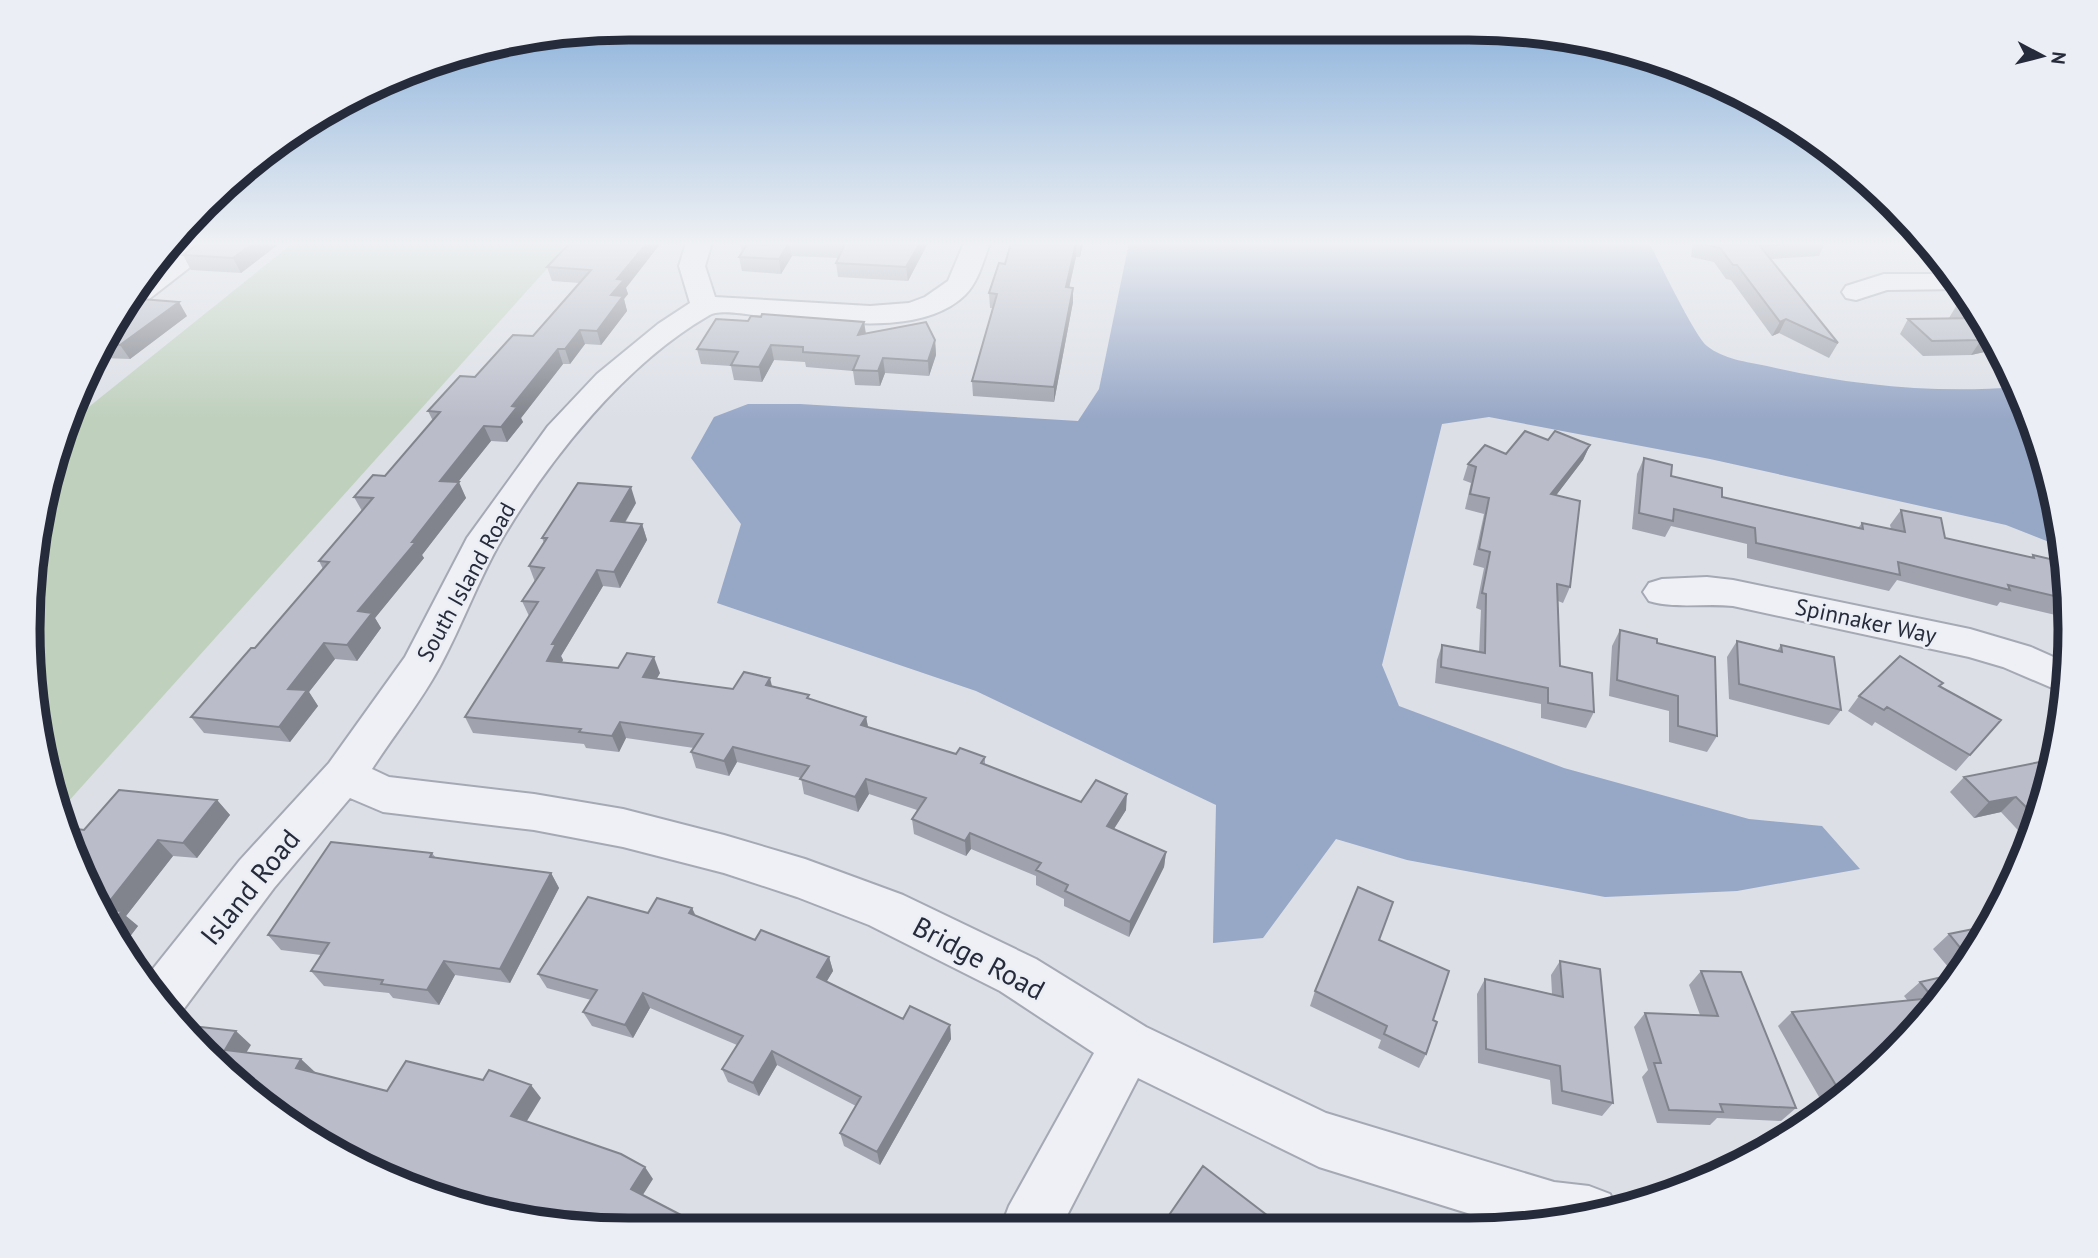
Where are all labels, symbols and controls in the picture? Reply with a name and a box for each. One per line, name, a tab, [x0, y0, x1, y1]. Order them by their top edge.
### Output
north arrow	[2007, 21, 2077, 91]
text: N	[2046, 50, 2072, 66]
street label: South Island Road	[410, 497, 521, 667]
street label: Spinnaker Way	[1793, 591, 1940, 650]
street label: Island Road	[191, 821, 308, 952]
street label: Bridge Road	[907, 907, 1052, 1008]

